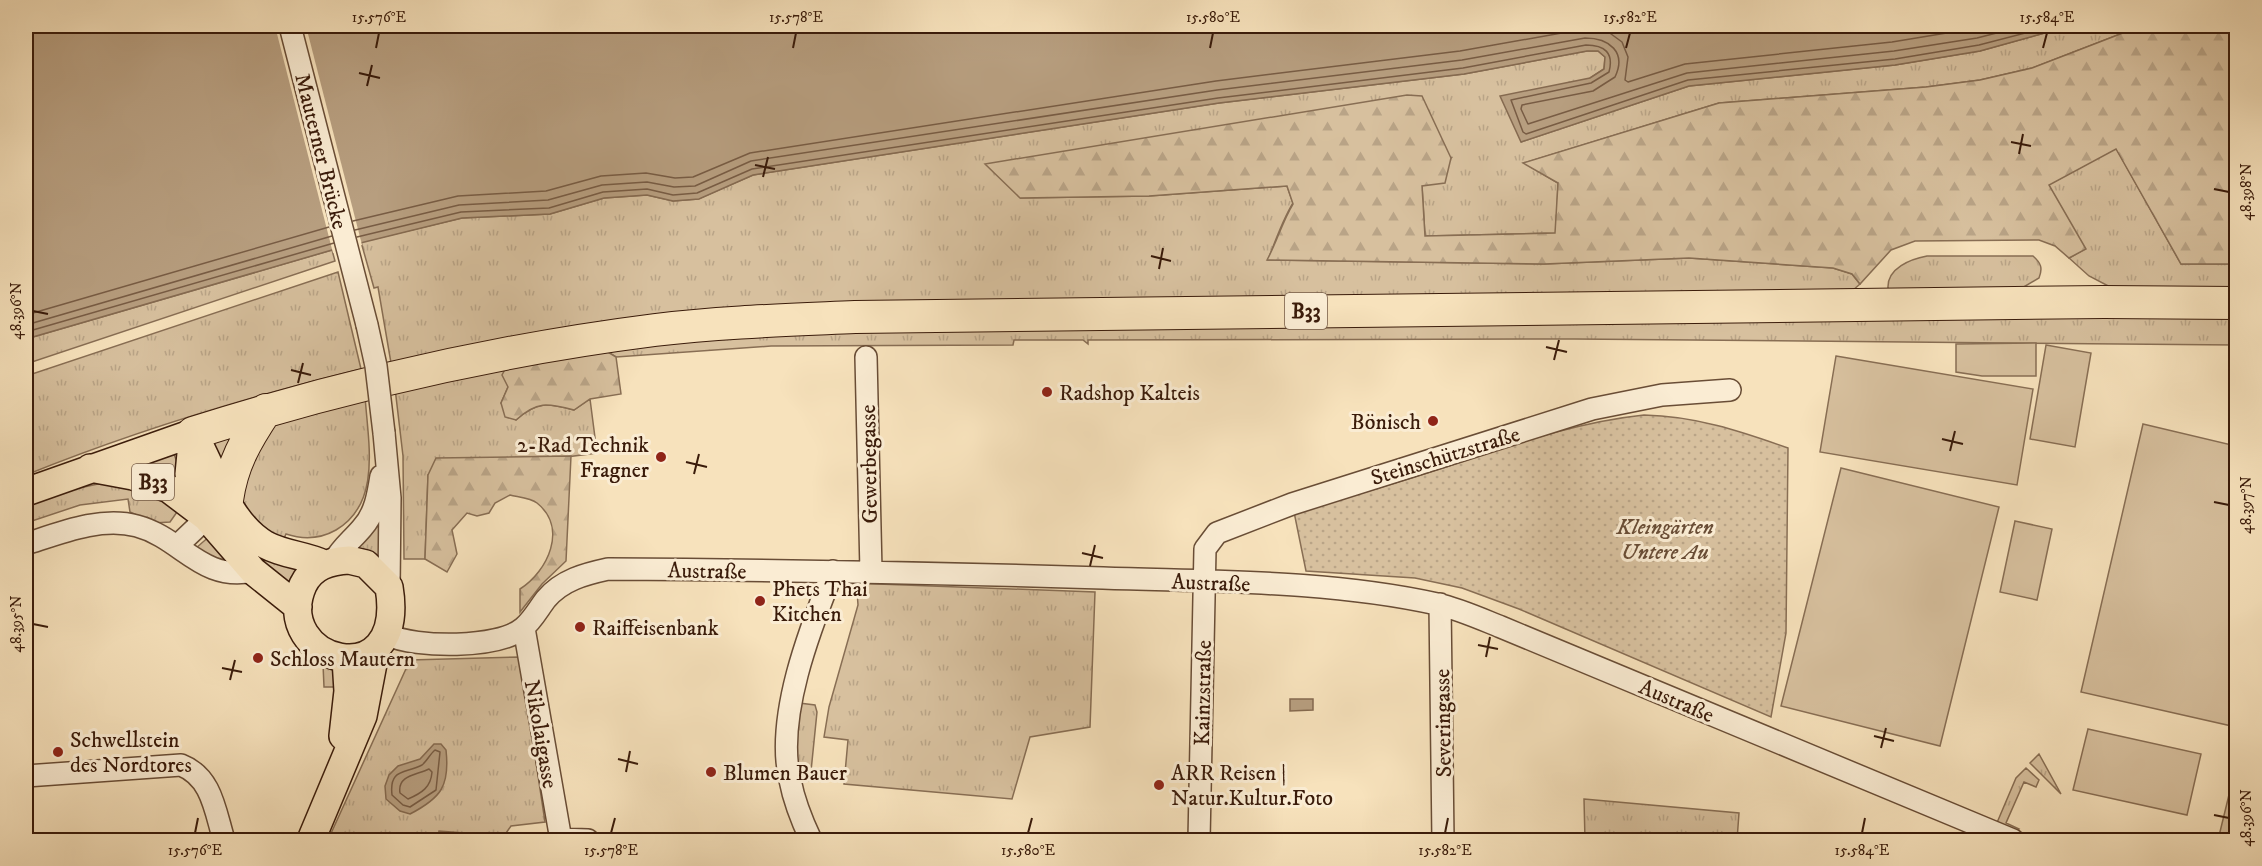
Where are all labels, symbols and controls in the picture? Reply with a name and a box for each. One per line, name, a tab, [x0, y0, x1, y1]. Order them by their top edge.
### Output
text: 15.576°E	[352, 8, 407, 27]
text: 15.578°E	[769, 8, 823, 27]
text: 15.580°E	[1186, 8, 1240, 27]
text: 15.582°E	[1603, 8, 1657, 27]
text: 15.584°E	[2020, 8, 2075, 27]
street label: Mauterner Brücke	[288, 71, 353, 232]
text: 48.398°N	[2237, 163, 2256, 221]
text: 48.396°N	[7, 282, 26, 340]
road number: B33	[1285, 293, 1327, 329]
place label: Radshop Kalteis	[1059, 380, 1200, 407]
marker: Radshop Kalteis	[1040, 385, 1054, 399]
street label: Gewerbegasse	[855, 404, 884, 524]
place label: Bönisch	[1351, 409, 1421, 436]
marker: Bönisch	[1426, 414, 1440, 428]
street label: Steinschützstraße	[1368, 421, 1523, 492]
place label: 2-Rad Technik Fragner	[517, 432, 650, 484]
marker: 2-Rad Technik Fragner	[654, 450, 668, 464]
road number: B33	[132, 464, 174, 500]
text: 48.397°N	[2237, 476, 2256, 534]
park label: Kleingärten Untere Au	[1615, 514, 1714, 566]
street label: Austraße	[667, 557, 747, 586]
street label: Austraße	[1171, 569, 1251, 598]
place label: Phets Thai Kitchen	[772, 576, 868, 628]
marker: Phets Thai Kitchen	[753, 594, 767, 608]
text: 48.395°N	[7, 595, 26, 653]
place label: Raiffeisenbank	[592, 615, 719, 642]
marker: Raiffeisenbank	[573, 620, 587, 634]
street label: Kainzstraße	[1189, 640, 1218, 746]
place label: Schloss Mautern	[270, 646, 416, 673]
marker: Schloss Mautern	[251, 651, 265, 665]
street label: Severingasse	[1429, 668, 1458, 777]
street label: Austraße	[1635, 674, 1718, 729]
street label: Nikolaigasse	[518, 678, 563, 791]
place label: Schwellstein des Nordtores	[70, 727, 192, 779]
marker: Schwellstein des Nordtores	[51, 745, 65, 759]
place label: Blumen Bauer	[723, 760, 848, 787]
place label: ARR Reisen | Natur.Kultur.Foto	[1171, 760, 1333, 812]
marker: Blumen Bauer	[704, 765, 718, 779]
marker: ARR Reisen | Natur.Kultur.Foto	[1152, 778, 1166, 792]
text: 48.396°N	[2237, 789, 2256, 847]
text: 15.576°E	[168, 841, 223, 860]
text: 15.578°E	[584, 841, 638, 860]
text: 15.580°E	[1001, 841, 1055, 860]
text: 15.582°E	[1418, 841, 1472, 860]
text: 15.584°E	[1835, 841, 1890, 860]

